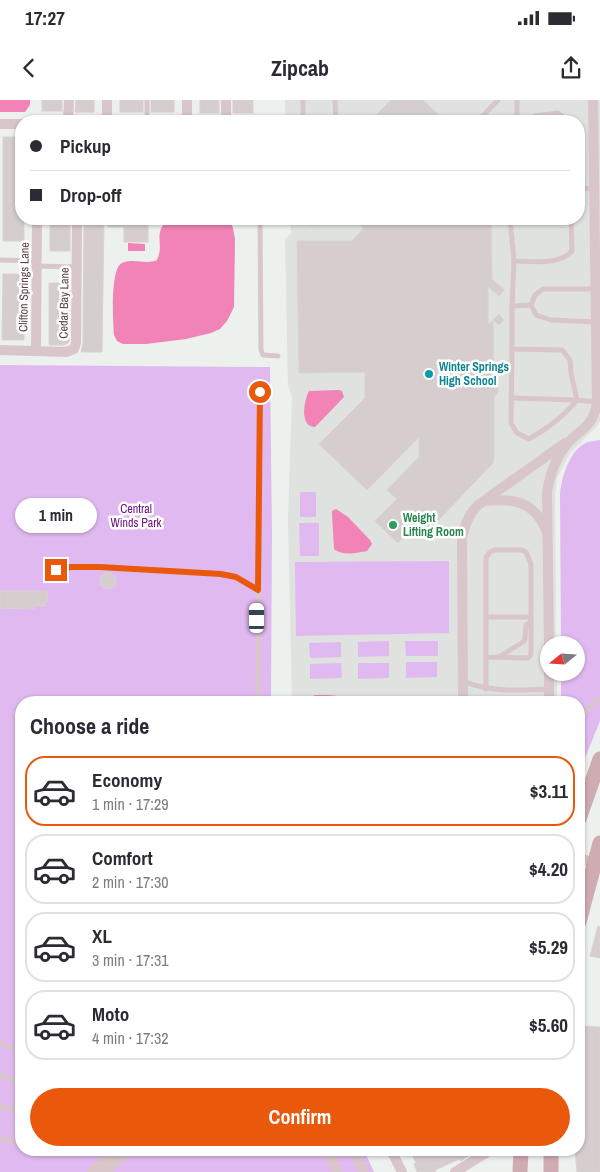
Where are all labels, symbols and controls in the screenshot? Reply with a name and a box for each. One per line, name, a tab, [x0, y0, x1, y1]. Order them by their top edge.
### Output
text: 17:27	[25, 5, 65, 31]
text: Zipcab	[271, 53, 329, 83]
icon: back	[15, 54, 43, 82]
icon: share	[557, 54, 585, 82]
text: Pickup	[60, 133, 111, 159]
text: Drop-off	[60, 182, 121, 208]
street label: Clifton Springs Lane	[15, 242, 33, 332]
street label: Cedar Bay Lane	[55, 267, 73, 339]
place label: Winter Springs High School	[439, 359, 509, 389]
marker: Winter Springs High School	[423, 368, 435, 380]
route start	[249, 381, 271, 403]
callout: 1 min	[15, 498, 97, 532]
park label: Central Winds Park	[111, 501, 162, 531]
text: 1 min	[39, 504, 73, 526]
place label: Weight Lifting Room	[403, 510, 464, 540]
marker: Weight Lifting Room	[387, 519, 399, 531]
route end	[45, 559, 67, 581]
car	[249, 603, 264, 633]
north arrow	[540, 636, 585, 681]
map controls	[540, 636, 585, 681]
text: Choose a ride	[30, 711, 149, 741]
text: Economy	[92, 767, 162, 793]
icon: car	[32, 769, 77, 814]
text: $3.11	[530, 778, 568, 804]
text: 1 min · 17:29	[92, 793, 169, 815]
text: Comfort	[92, 845, 153, 871]
icon: car	[32, 847, 77, 892]
text: $4.20	[529, 856, 568, 882]
text: 2 min · 17:30	[92, 871, 169, 893]
text: XL	[92, 923, 112, 949]
icon: car	[32, 925, 77, 970]
text: $5.29	[529, 934, 568, 960]
text: 3 min · 17:31	[92, 949, 169, 971]
text: Moto	[92, 1001, 129, 1027]
icon: car	[32, 1003, 77, 1048]
text: $5.60	[529, 1012, 568, 1038]
text: 4 min · 17:32	[92, 1027, 169, 1049]
button: Confirm	[30, 1088, 570, 1146]

